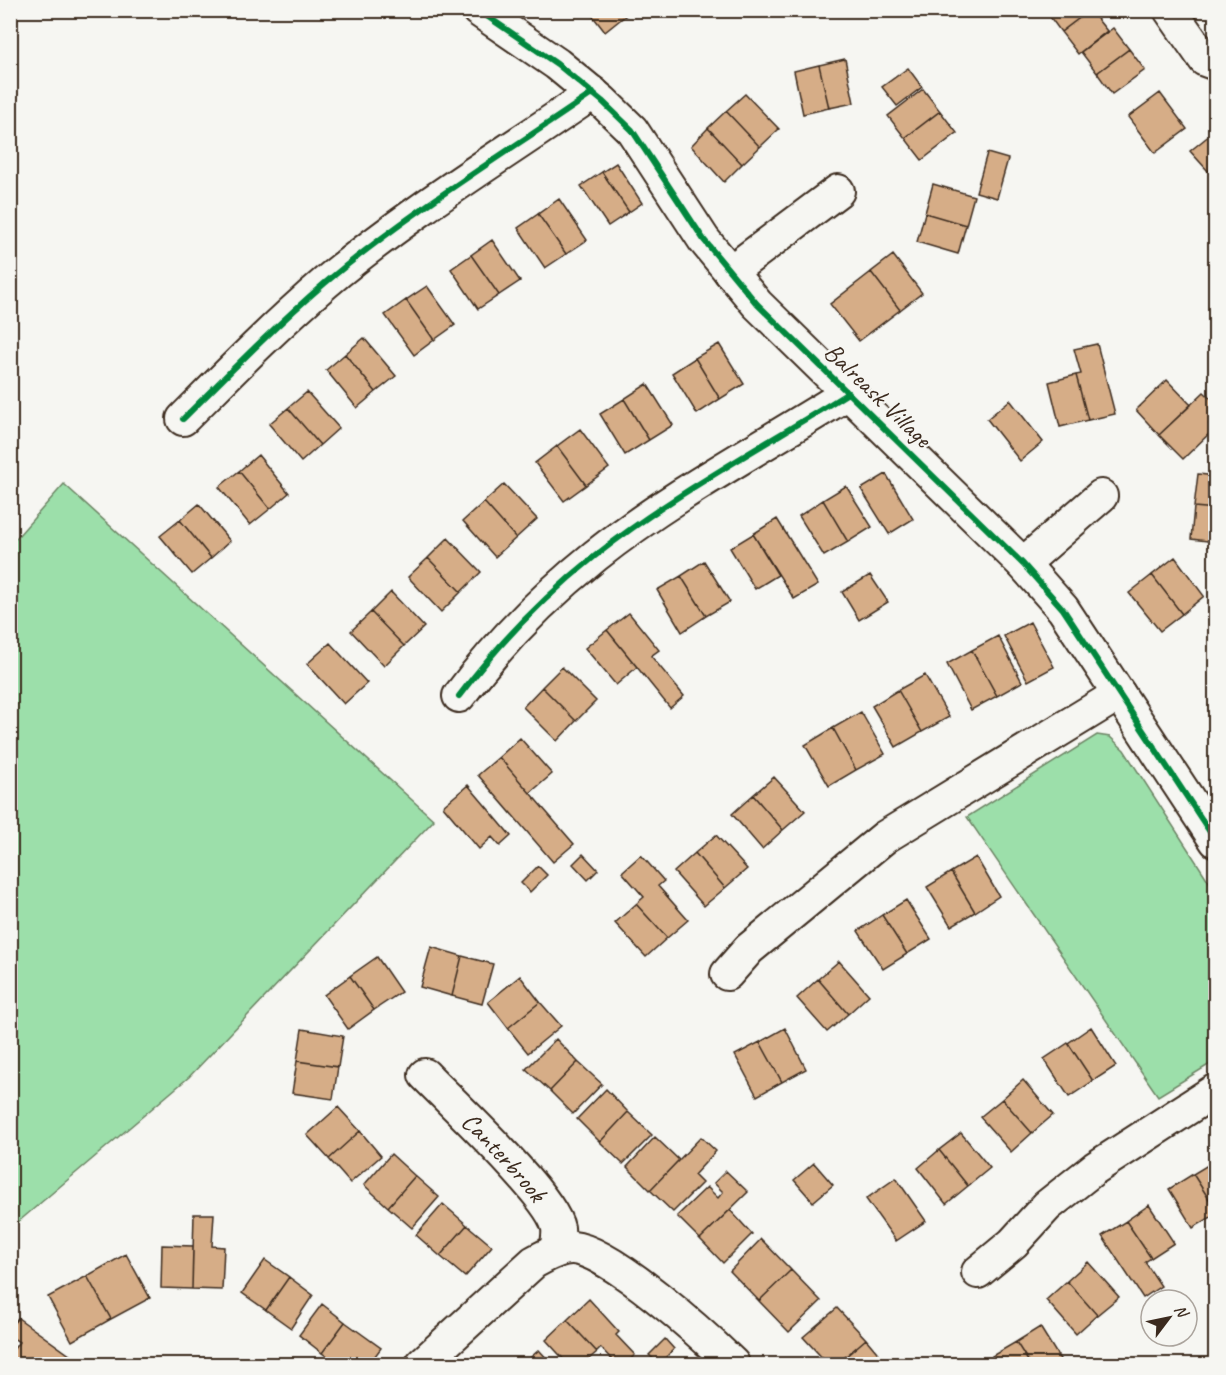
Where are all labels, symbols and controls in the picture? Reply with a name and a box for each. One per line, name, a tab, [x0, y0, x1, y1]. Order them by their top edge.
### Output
street label: Balreask Village	[817, 336, 940, 455]
street label: Canterbrook	[455, 1105, 556, 1210]
north arrow	[1139, 1288, 1199, 1348]
text: N	[1170, 1301, 1194, 1323]

